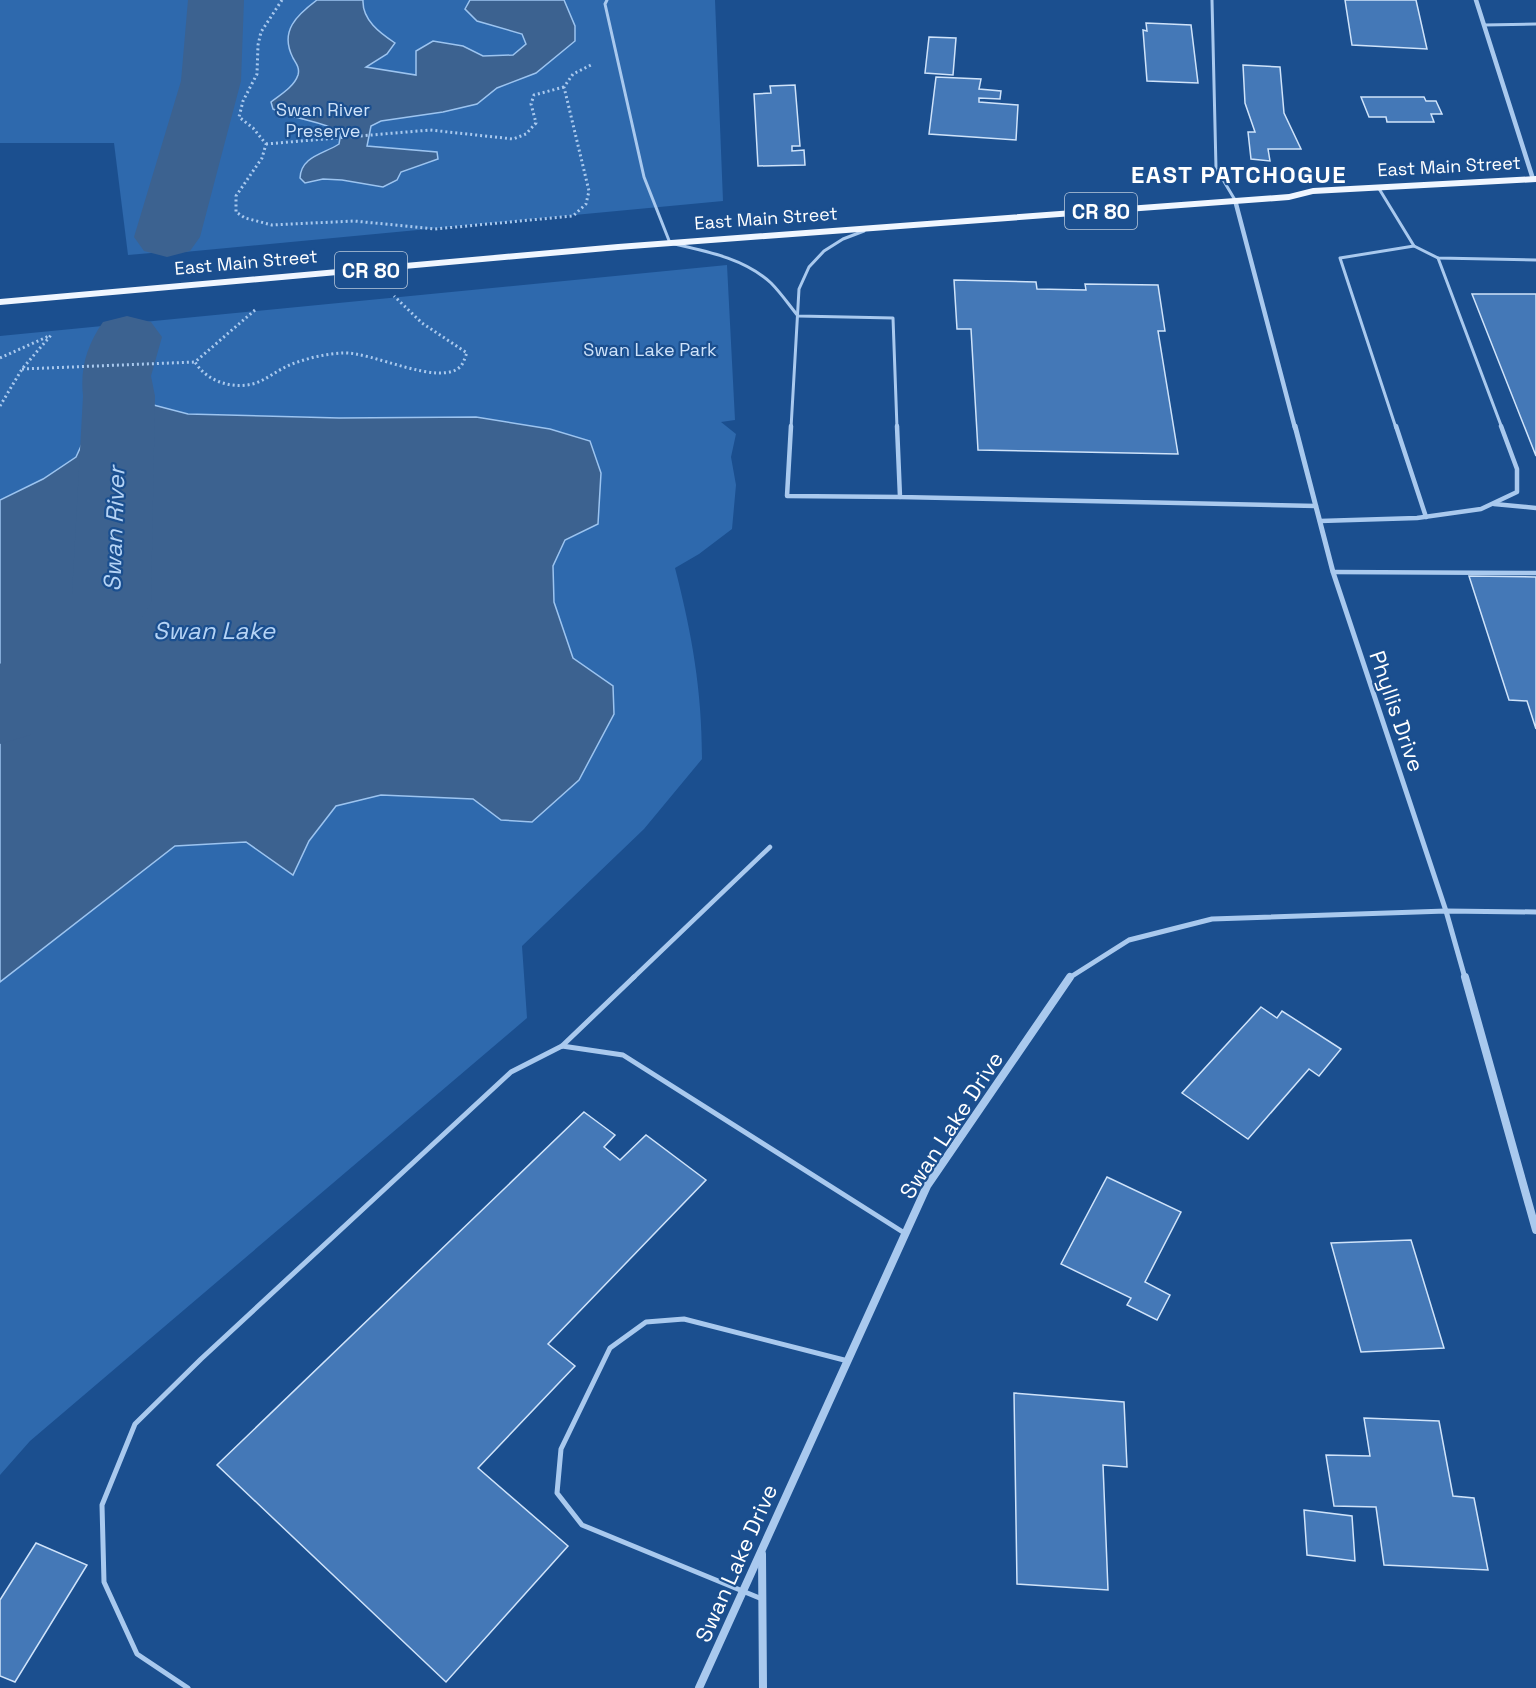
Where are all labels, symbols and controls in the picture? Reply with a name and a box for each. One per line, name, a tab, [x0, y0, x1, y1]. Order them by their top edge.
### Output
park label: Swan River Preserve	[276, 98, 370, 142]
street label: East Main Street	[1377, 151, 1521, 181]
district label: EAST PATCHOGUE	[1131, 159, 1347, 190]
road number: CR 80	[1065, 193, 1137, 229]
street label: East Main Street	[694, 202, 838, 234]
street label: East Main Street	[173, 244, 319, 280]
road number: CR 80	[335, 252, 407, 288]
park label: Swan Lake Park	[583, 338, 717, 361]
water label: Swan River	[96, 463, 132, 592]
water label: Swan Lake	[153, 615, 276, 646]
street label: Phyllis Drive	[1363, 647, 1431, 775]
street label: Swan Lake Drive	[893, 1046, 1009, 1204]
street label: Swan Lake Drive	[689, 1480, 783, 1646]

